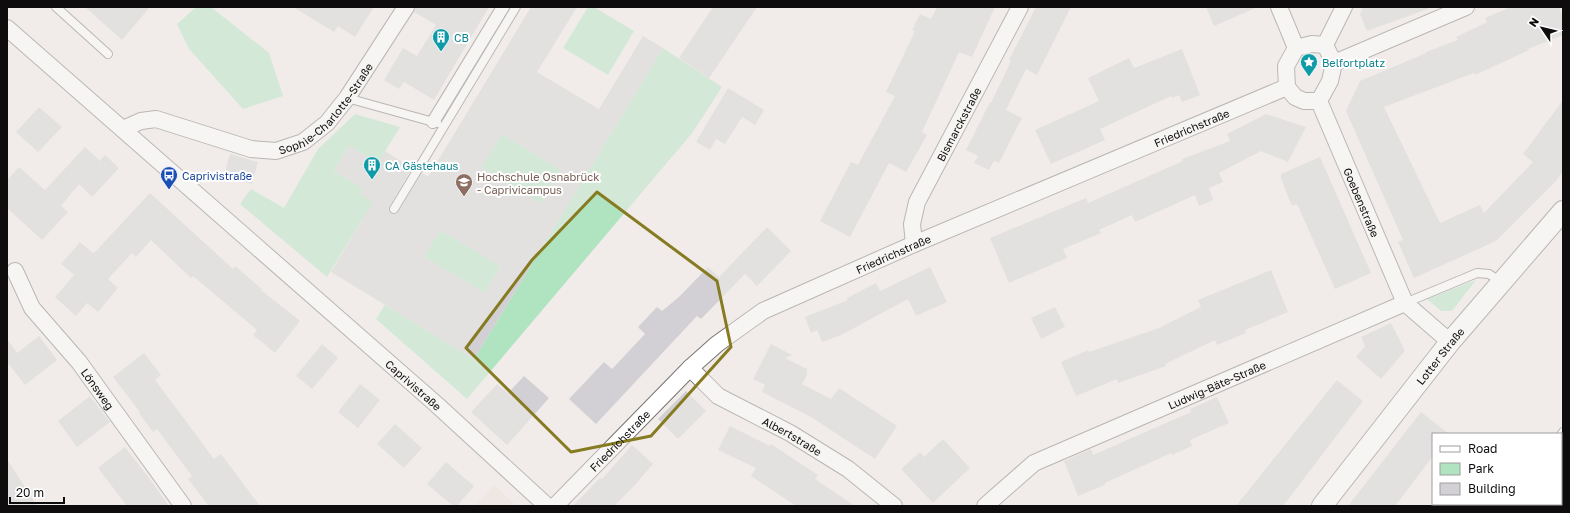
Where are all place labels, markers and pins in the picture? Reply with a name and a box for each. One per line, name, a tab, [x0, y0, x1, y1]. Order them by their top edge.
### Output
building icon: CB	[431, 27, 451, 52]
place label: CB	[454, 31, 469, 44]
place icon: Belfortplatz	[1299, 52, 1319, 77]
place label: Belfortplatz	[1322, 56, 1385, 69]
building icon: CA Gästehaus	[362, 155, 382, 180]
place label: CA Gästehaus	[385, 159, 459, 172]
bus stop icon: Caprivistraße	[159, 165, 179, 190]
place label: Caprivistraße	[182, 169, 252, 182]
place label: Hochschule Osnabrück - Caprivicampus	[477, 170, 599, 196]
school or university icon: Hochschule Osnabrück - Caprivicampus	[454, 172, 474, 197]

